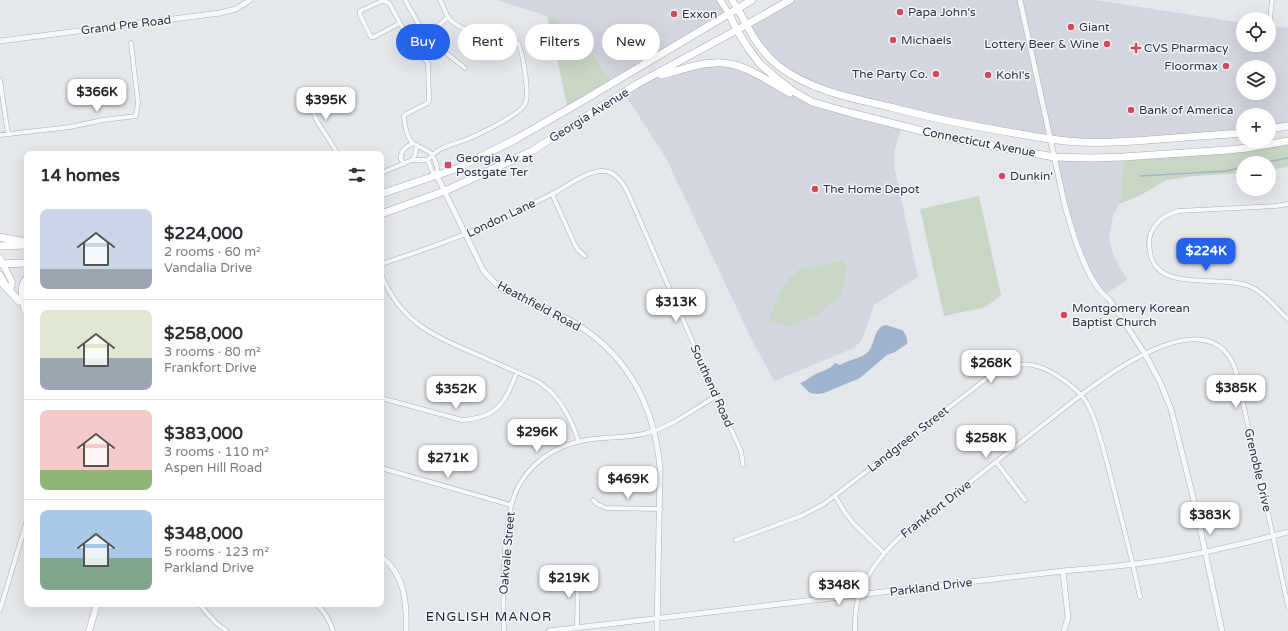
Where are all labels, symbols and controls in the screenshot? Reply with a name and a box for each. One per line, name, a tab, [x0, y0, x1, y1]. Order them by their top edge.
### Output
place label: Papa John's	[908, 5, 976, 19]
place label: Exxon	[682, 7, 717, 21]
marker: Papa John's	[895, 7, 905, 17]
marker: Exxon	[669, 9, 679, 19]
map controls	[1236, 12, 1276, 196]
button: locate	[1236, 12, 1276, 52]
street label: Grand Pre Road	[80, 13, 172, 37]
place label: Giant	[1079, 20, 1110, 34]
marker: Giant	[1066, 22, 1076, 32]
chip: Buy	[396, 24, 450, 60]
chip: Rent	[458, 24, 517, 60]
chip: Filters	[525, 24, 594, 60]
chip: New	[602, 24, 660, 60]
place label: Michaels	[901, 33, 952, 47]
marker: Michaels	[888, 35, 898, 45]
place label: Lottery Beer & Wine	[984, 37, 1099, 51]
marker: Lottery Beer & Wine	[1102, 39, 1112, 49]
place label: CVS Pharmacy	[1144, 41, 1229, 55]
marker: CVS Pharmacy	[1131, 43, 1141, 53]
place label: Floormax	[1164, 59, 1218, 73]
button: layers	[1236, 60, 1276, 100]
marker: Floormax	[1221, 61, 1231, 71]
place label: The Party Co.	[852, 67, 928, 81]
place label: Kohl's	[996, 68, 1030, 82]
marker: The Party Co.	[931, 69, 941, 79]
marker: Kohl's	[983, 70, 993, 80]
pin: $366K	[69, 79, 125, 113]
text: $366K	[76, 84, 118, 100]
street label: Georgia Avenue	[547, 85, 631, 145]
pin: $395K	[298, 87, 354, 121]
text: $395K	[305, 92, 347, 108]
place label: Bank of America	[1139, 103, 1233, 117]
marker: Bank of America	[1126, 105, 1136, 115]
button: +	[1236, 108, 1276, 148]
street label: Connecticut Avenue	[921, 124, 1037, 160]
place label: Georgia Av at Postgate Ter	[456, 151, 534, 179]
button: −	[1236, 156, 1276, 196]
marker: Georgia Av at Postgate Ter	[443, 160, 453, 170]
icon: filters	[346, 164, 368, 186]
text: 14 homes	[40, 165, 120, 186]
place label: Dunkin'	[1010, 169, 1053, 183]
marker: Dunkin'	[997, 171, 1007, 181]
place label: The Home Depot	[823, 182, 920, 196]
marker: The Home Depot	[810, 184, 820, 194]
street label: London Lane	[464, 196, 538, 240]
text: $224,000	[164, 223, 243, 244]
icon: home	[72, 225, 120, 273]
pin: $224K	[1178, 238, 1234, 272]
text: $224K	[1185, 243, 1227, 259]
text: 2 rooms · 60 m²	[164, 244, 261, 260]
text: Vandalia Drive	[164, 260, 252, 276]
street label: Heathfield Road	[495, 278, 583, 334]
pin: $313K	[648, 289, 704, 323]
text: $313K	[655, 294, 697, 310]
place label: Montgomery Korean Baptist Church	[1072, 301, 1190, 329]
marker: Montgomery Korean Baptist Church	[1059, 310, 1069, 320]
text: $258,000	[164, 323, 243, 344]
icon: home	[72, 326, 120, 374]
street label: Southend Road	[688, 343, 736, 429]
text: 3 rooms · 80 m²	[164, 344, 261, 360]
pin: $268K	[963, 350, 1019, 384]
text: $268K	[970, 355, 1012, 371]
text: Frankfort Drive	[164, 360, 257, 376]
pin: $385K	[1208, 375, 1264, 409]
pin: $352K	[428, 376, 484, 410]
text: $385K	[1215, 380, 1257, 396]
text: $352K	[435, 381, 477, 397]
street label: Landgreen Street	[865, 403, 952, 475]
pin: $296K	[509, 419, 565, 453]
text: $383,000	[164, 423, 243, 444]
text: $296K	[516, 424, 558, 440]
pin: $258K	[958, 425, 1014, 459]
icon: home	[72, 426, 120, 474]
street label: Grenoble Drive	[1242, 427, 1274, 513]
text: $258K	[965, 430, 1007, 446]
text: 3 rooms · 110 m²	[164, 444, 269, 460]
pin: $271K	[420, 445, 476, 479]
text: $271K	[427, 450, 469, 466]
text: Aspen Hill Road	[164, 460, 262, 476]
pin: $469K	[600, 466, 656, 500]
text: $469K	[607, 471, 649, 487]
street label: Frankfort Drive	[898, 477, 974, 541]
pin: $383K	[1182, 502, 1238, 536]
text: $383K	[1189, 507, 1231, 523]
street label: Oakvale Street	[496, 511, 518, 595]
text: $348,000	[164, 523, 243, 544]
icon: home	[72, 526, 120, 574]
text: 5 rooms · 123 m²	[164, 544, 269, 560]
text: Parkland Drive	[164, 560, 254, 576]
pin: $219K	[541, 565, 597, 599]
text: $219K	[548, 570, 590, 586]
pin: $348K	[811, 572, 867, 606]
street label: Parkland Drive	[889, 575, 973, 599]
text: $348K	[818, 577, 860, 593]
district label: ENGLISH MANOR	[426, 609, 552, 625]

